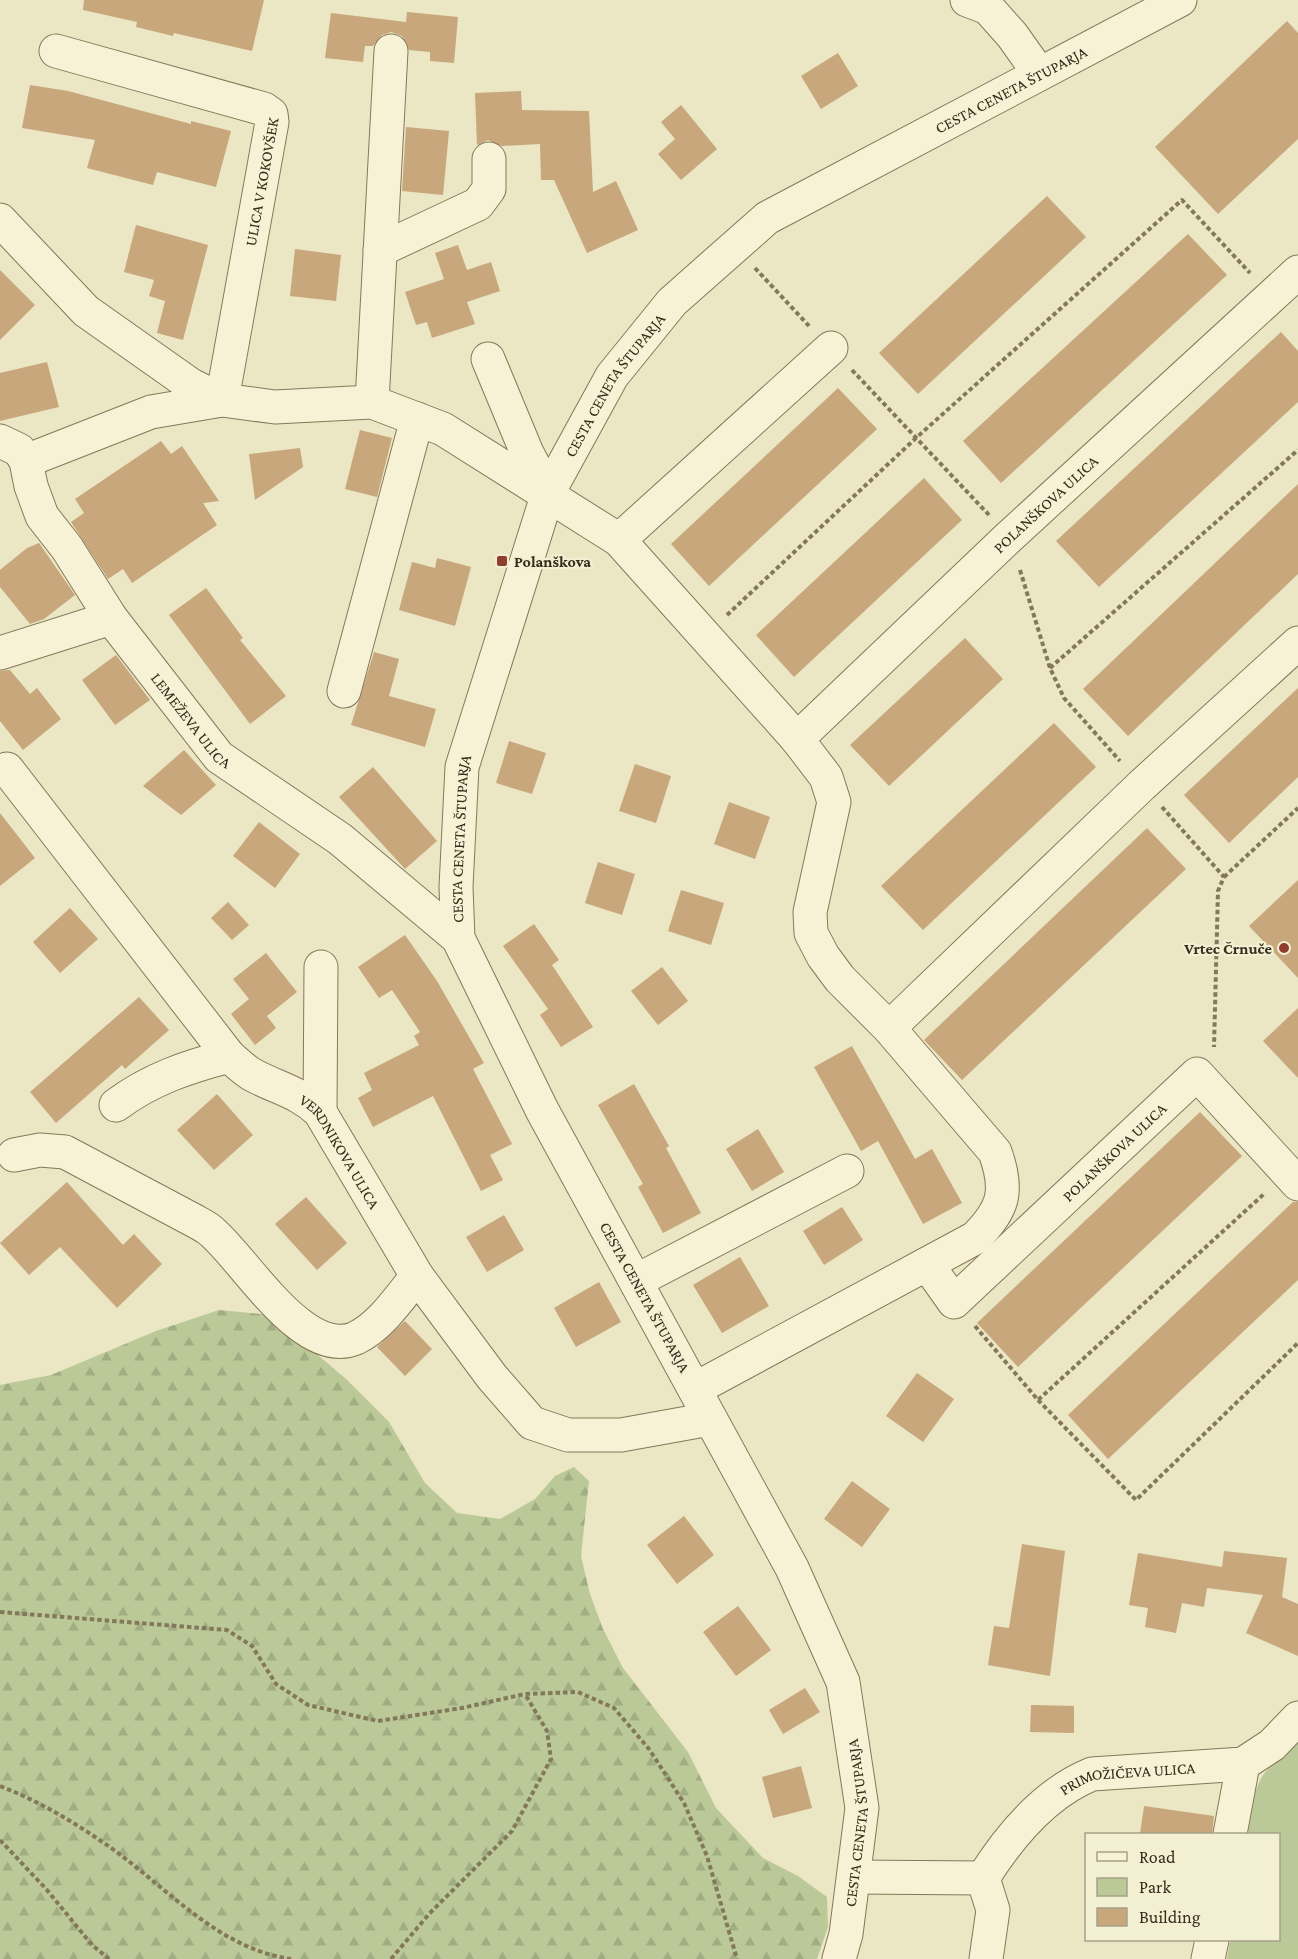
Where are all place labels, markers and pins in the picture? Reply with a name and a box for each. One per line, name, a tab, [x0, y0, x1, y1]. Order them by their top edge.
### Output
place label: Polanškova	[514, 553, 591, 570]
marker: Polanškova	[495, 554, 509, 568]
place label: Vrtec Črnuče	[1183, 940, 1273, 957]
marker: Vrtec Črnuče	[1277, 941, 1291, 955]

